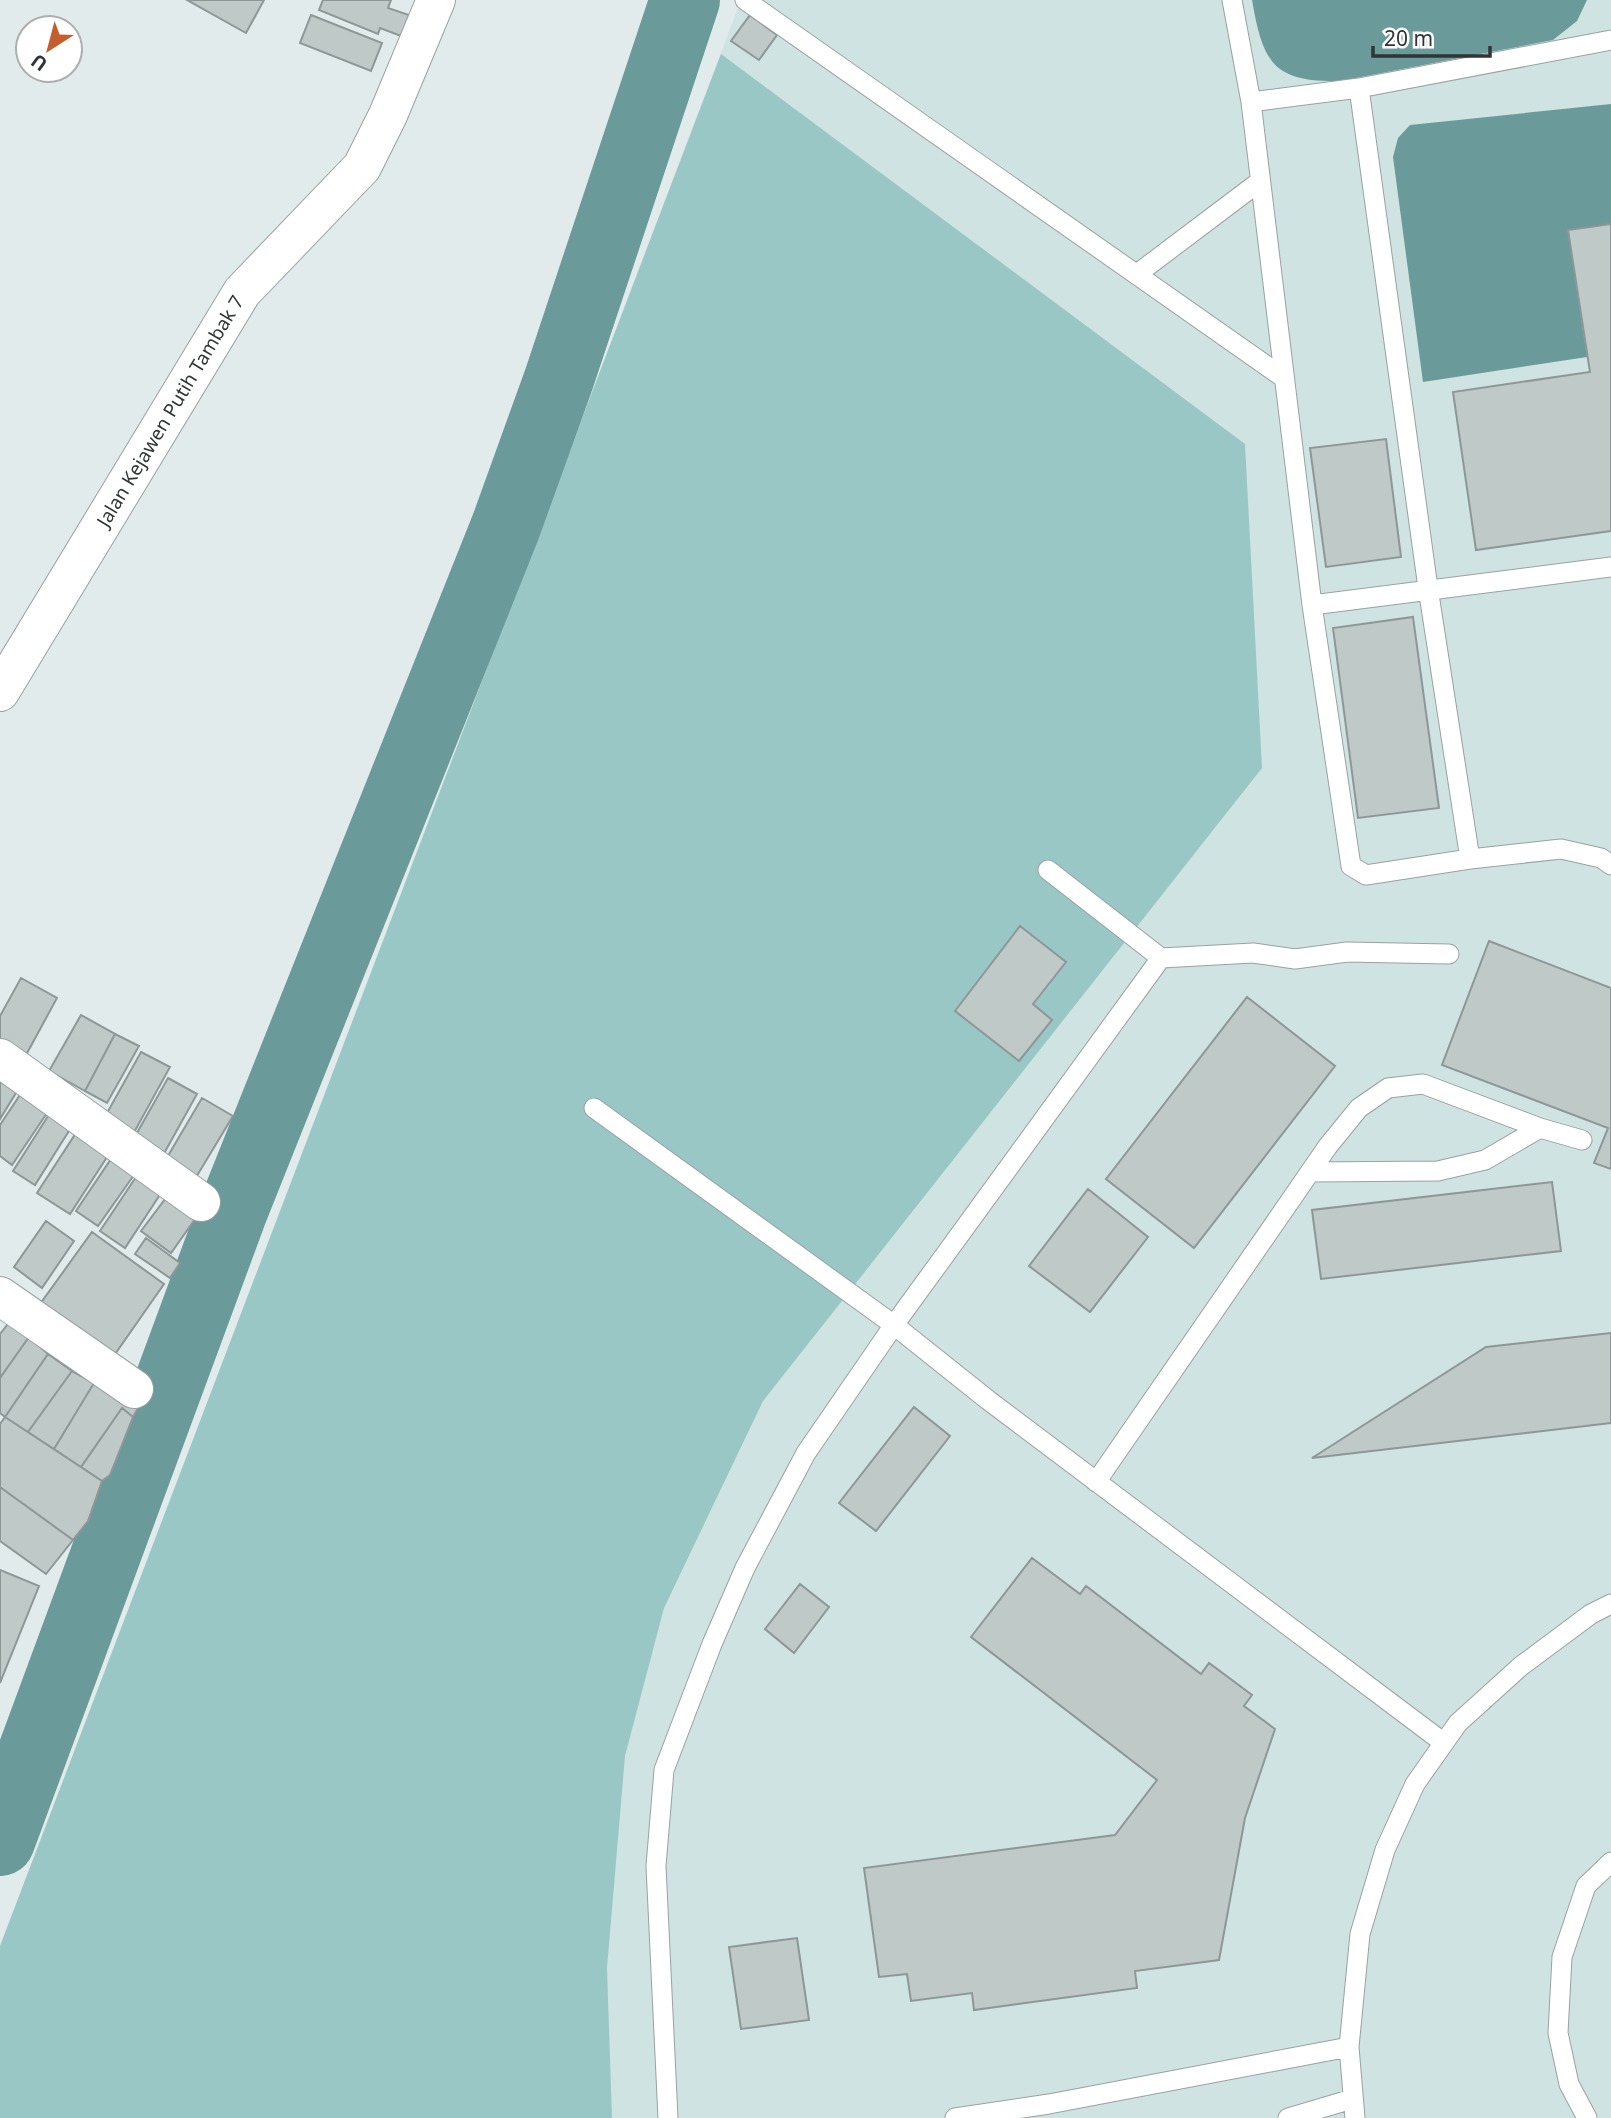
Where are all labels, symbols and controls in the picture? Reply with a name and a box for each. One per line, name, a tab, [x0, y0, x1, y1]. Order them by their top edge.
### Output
north arrow	[14, 14, 84, 84]
scale bar	[1373, 14, 1490, 58]
text: 20 m	[1384, 24, 1433, 52]
text: U	[26, 48, 52, 77]
street label: Jalan Kejawen Putih Tambak 7	[89, 290, 250, 533]

